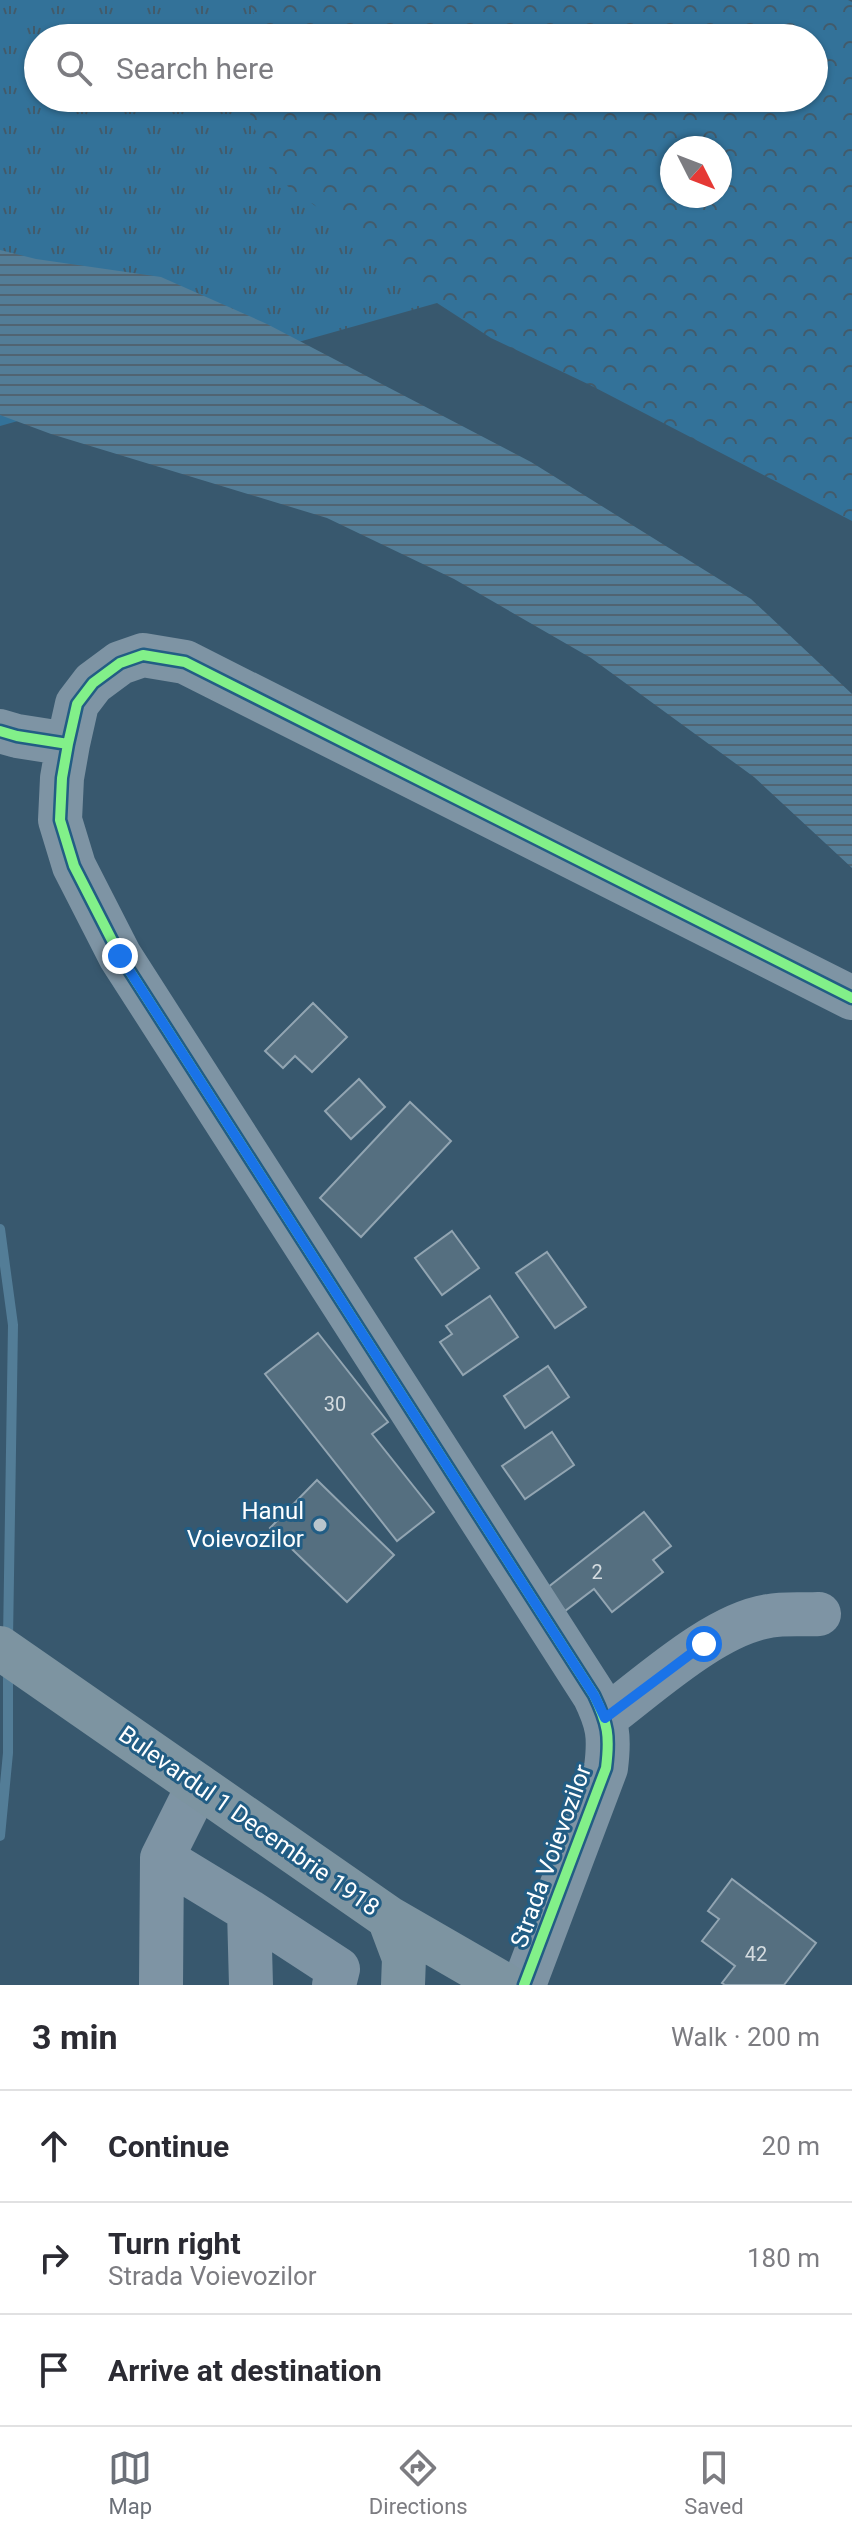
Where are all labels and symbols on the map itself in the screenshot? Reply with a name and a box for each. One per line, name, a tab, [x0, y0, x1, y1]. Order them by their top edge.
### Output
north arrow	[660, 136, 732, 208]
route end	[102, 938, 138, 974]
house number: 30	[324, 1392, 346, 1416]
place label: Hanul Voievozilor	[187, 1497, 304, 1553]
marker: Hanul Voievozilor	[311, 1516, 329, 1534]
house number: 2	[591, 1560, 603, 1584]
route start	[686, 1626, 722, 1662]
street label: Bulevardul 1 Decembrie 1918	[113, 1720, 385, 1922]
street label: Strada Voievozilor	[505, 1761, 597, 1951]
house number: 42	[745, 1942, 767, 1966]

